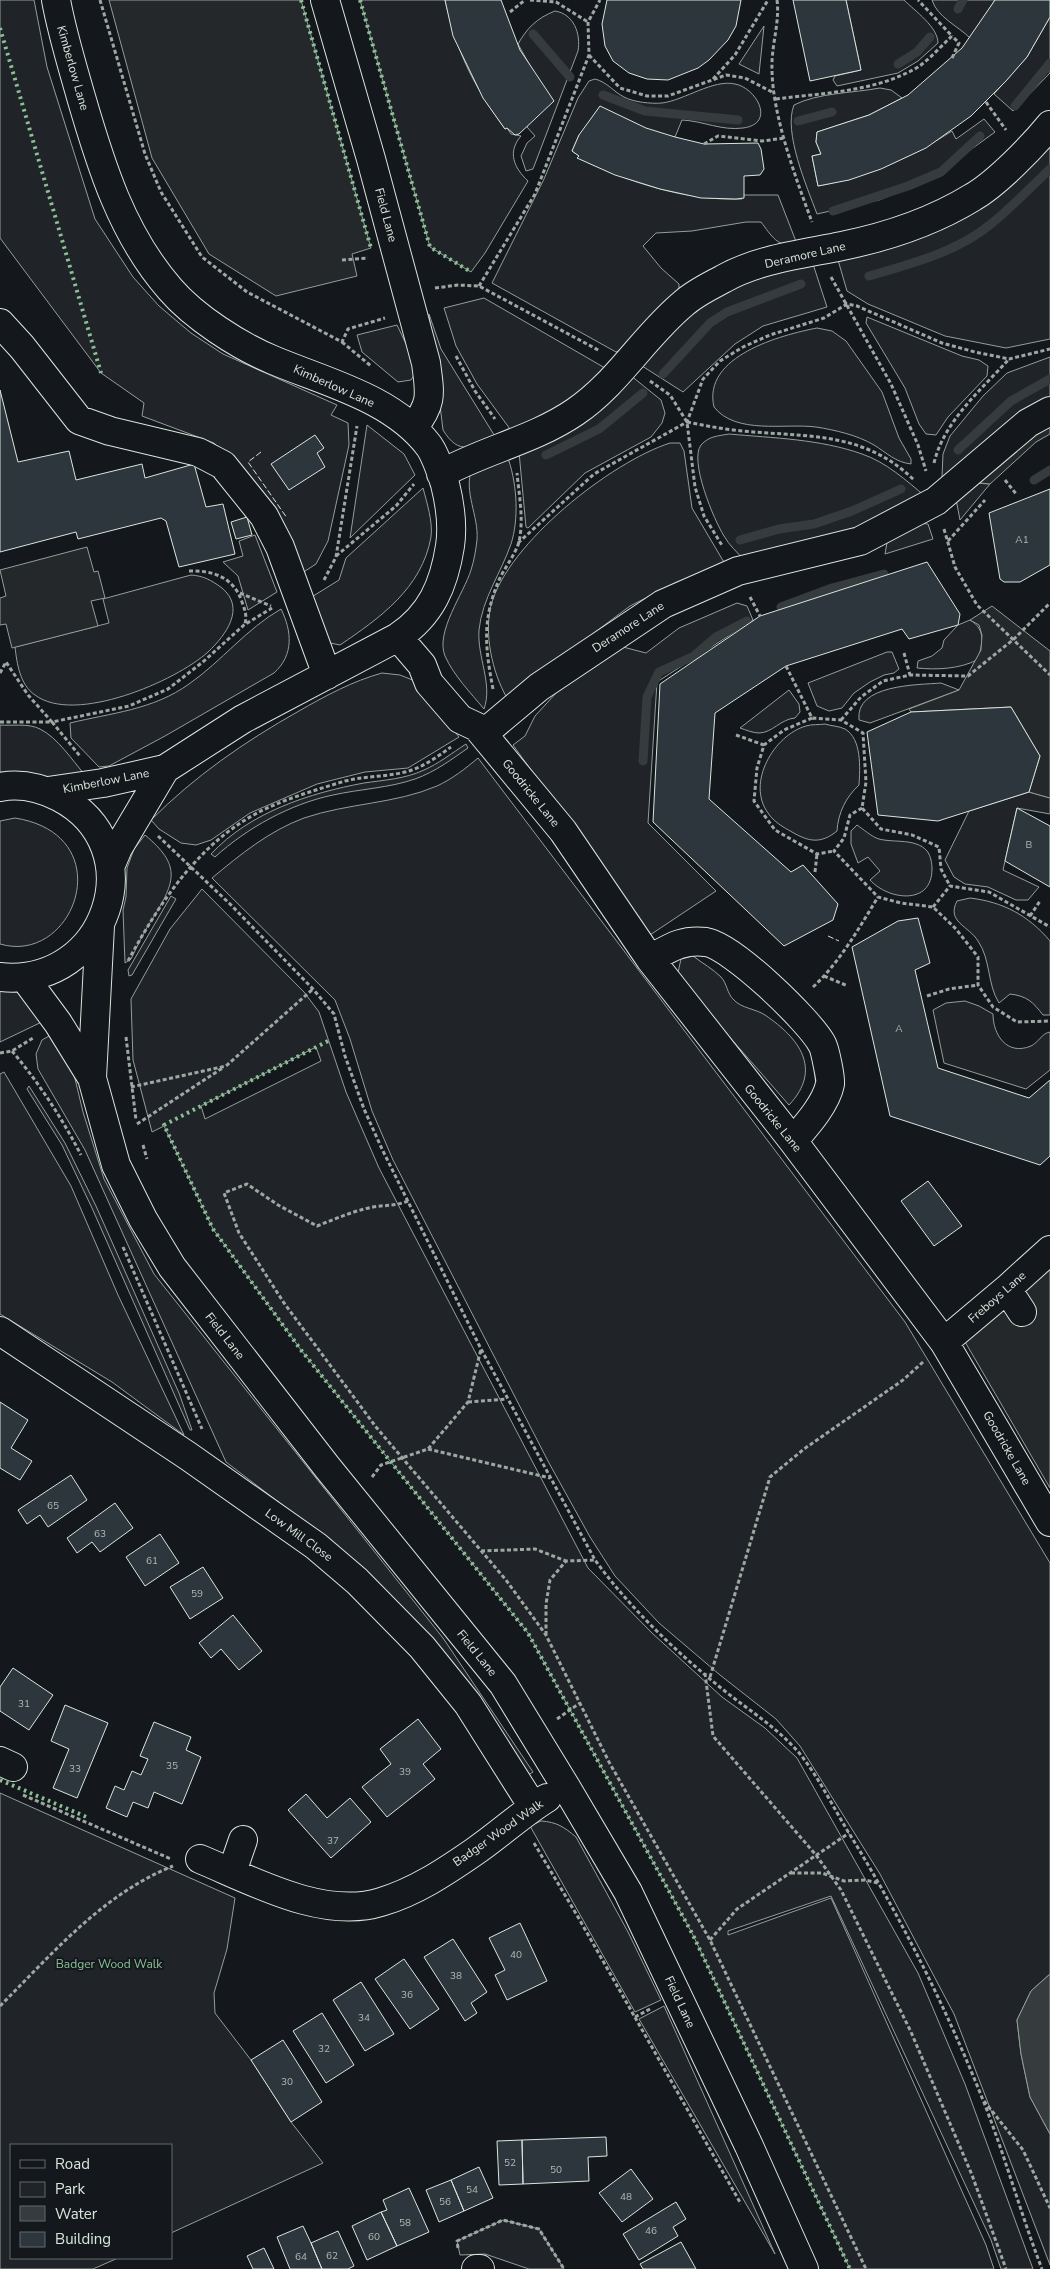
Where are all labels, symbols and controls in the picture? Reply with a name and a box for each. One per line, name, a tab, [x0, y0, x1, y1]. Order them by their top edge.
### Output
street label: Kimberlow Lane	[53, 24, 93, 112]
street label: Field Lane	[371, 186, 401, 244]
street label: Deramore Lane	[763, 238, 847, 272]
street label: Kimberlow Lane	[291, 361, 377, 411]
house number: A1	[1015, 533, 1029, 547]
street label: Deramore Lane	[589, 598, 667, 656]
street label: Goodricke Lane	[499, 756, 563, 830]
street label: Kimberlow Lane	[61, 765, 151, 797]
house number: B	[1026, 838, 1033, 852]
house number: A	[895, 1022, 903, 1036]
street label: Goodricke Lane	[741, 1081, 805, 1155]
street label: Freboys Lane	[965, 1267, 1029, 1327]
street label: Field Lane	[202, 1309, 248, 1363]
street label: Goodricke Lane	[979, 1408, 1035, 1488]
house number: 65	[47, 1499, 59, 1513]
street label: Low Mill Close	[262, 1505, 336, 1565]
house number: 63	[94, 1527, 106, 1541]
house number: 61	[146, 1554, 158, 1568]
house number: 59	[191, 1587, 203, 1601]
street label: Field Lane	[453, 1626, 501, 1680]
house number: 31	[18, 1697, 30, 1711]
house number: 35	[166, 1759, 178, 1773]
house number: 33	[69, 1762, 81, 1776]
house number: 39	[399, 1765, 411, 1779]
street label: Badger Wood Walk	[450, 1795, 547, 1870]
house number: 37	[327, 1834, 339, 1848]
house number: 40	[510, 1948, 522, 1962]
park label: Badger Wood Walk	[56, 1956, 163, 1972]
house number: 38	[450, 1969, 462, 1983]
street label: Field Lane	[661, 1974, 699, 2030]
house number: 36	[401, 1988, 413, 2002]
house number: 34	[358, 2011, 370, 2025]
house number: 32	[318, 2042, 330, 2056]
house number: 30	[281, 2075, 293, 2089]
legend	[10, 2144, 172, 2259]
text: Road	[55, 2154, 90, 2174]
house number: 52	[504, 2156, 516, 2170]
house number: 50	[550, 2163, 562, 2177]
text: Park	[55, 2179, 85, 2199]
house number: 54	[466, 2183, 478, 2197]
house number: 48	[620, 2190, 632, 2204]
house number: 56	[439, 2195, 451, 2209]
text: Water	[55, 2204, 98, 2224]
house number: 58	[399, 2216, 411, 2230]
house number: 46	[645, 2224, 657, 2238]
text: Building	[55, 2229, 111, 2249]
house number: 60	[368, 2230, 380, 2244]
house number: 62	[326, 2249, 338, 2263]
house number: 64	[295, 2250, 307, 2264]

